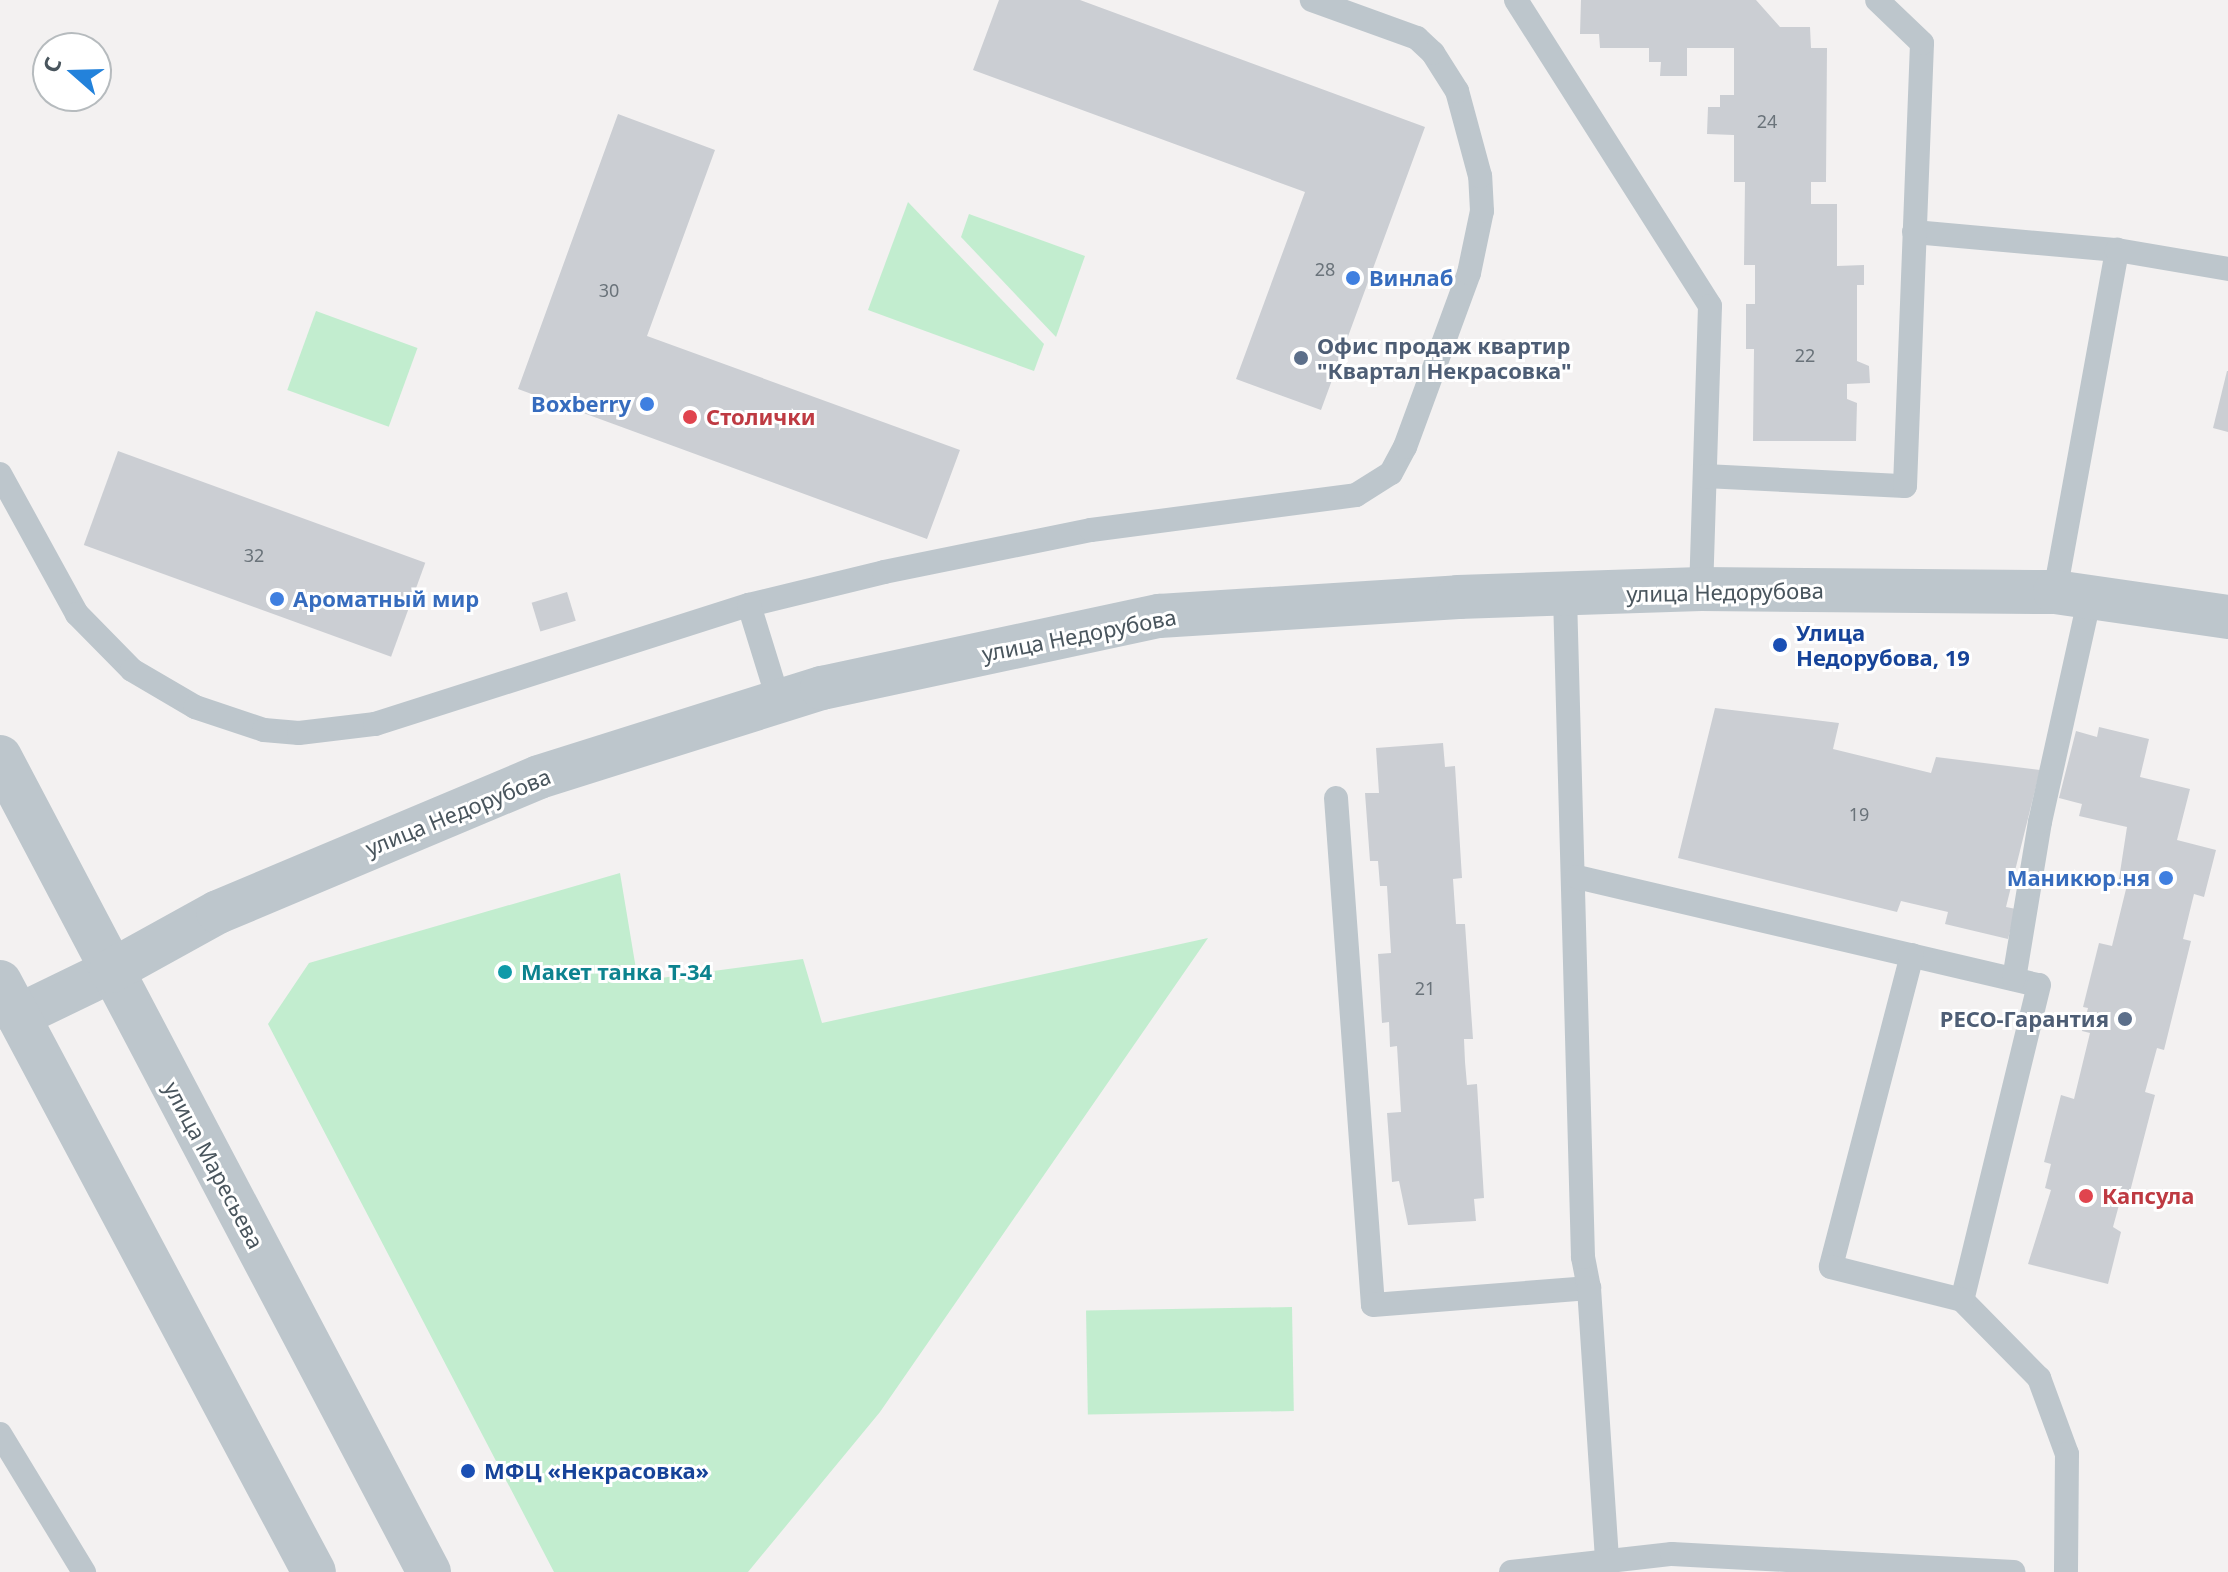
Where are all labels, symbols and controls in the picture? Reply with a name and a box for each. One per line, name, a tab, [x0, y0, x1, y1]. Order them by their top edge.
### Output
north arrow	[32, 32, 112, 112]
text: С	[35, 53, 68, 76]
house number: 24	[1757, 110, 1777, 132]
house number: 28	[1315, 258, 1335, 280]
place label: Винлаб	[1369, 265, 1453, 291]
marker: Винлаб	[1344, 269, 1362, 287]
house number: 30	[599, 279, 619, 301]
place label: Офис продаж квартир "Квартал Некрасовка"	[1317, 332, 1571, 384]
house number: 22	[1795, 344, 1815, 366]
marker: Офис продаж квартир "Квартал Некрасовка"	[1292, 349, 1310, 367]
place label: Boxberry	[531, 391, 631, 417]
marker: Boxberry	[638, 395, 656, 413]
place label: Столички	[706, 404, 816, 430]
marker: Столички	[681, 408, 699, 426]
house number: 32	[244, 544, 264, 566]
street label: улица Недорубова	[1626, 577, 1824, 607]
place label: Ароматный мир	[293, 586, 479, 612]
marker: Ароматный мир	[268, 590, 286, 608]
street label: улица Недорубова	[980, 603, 1178, 667]
place label: Улица Недорубова, 19	[1796, 619, 1970, 670]
marker: Улица Недорубова, 19	[1771, 636, 1789, 654]
street label: улица Недорубова	[361, 763, 555, 861]
house number: 19	[1849, 803, 1869, 825]
place label: Маникюр.ня	[2007, 865, 2150, 891]
marker: Маникюр.ня	[2157, 869, 2175, 887]
place label: Макет танка Т-34	[521, 959, 712, 985]
marker: Макет танка Т-34	[496, 963, 514, 981]
house number: 21	[1415, 977, 1435, 999]
place label: РЕСО-Гарантия	[1940, 1006, 2109, 1032]
marker: РЕСО-Гарантия	[2116, 1010, 2134, 1028]
street label: улица Маресьева	[159, 1077, 269, 1253]
place label: Капсула	[2102, 1183, 2194, 1209]
marker: Капсула	[2077, 1187, 2095, 1205]
place label: МФЦ «Некрасовка»	[484, 1458, 709, 1484]
marker: МФЦ «Некрасовка»	[459, 1462, 477, 1480]

